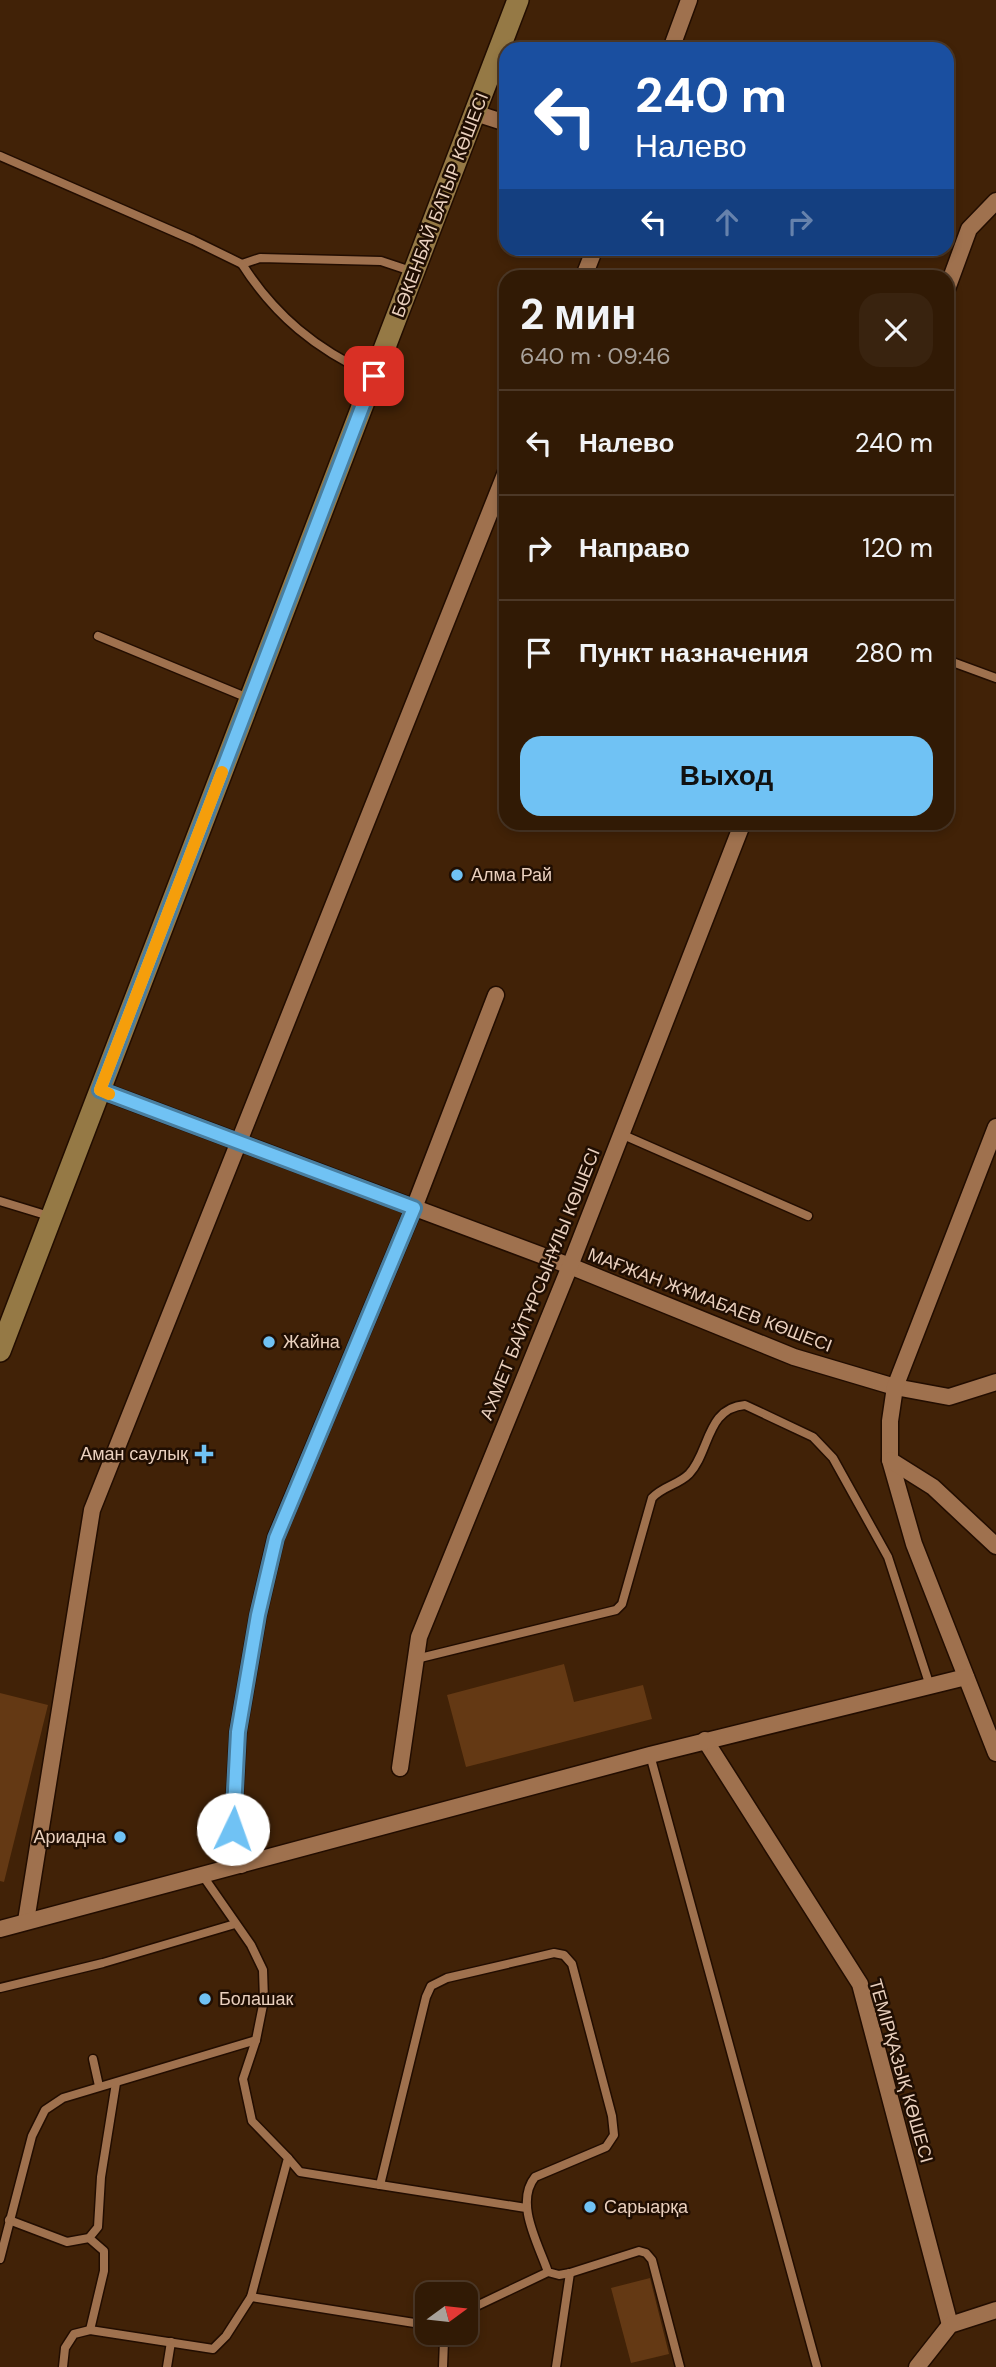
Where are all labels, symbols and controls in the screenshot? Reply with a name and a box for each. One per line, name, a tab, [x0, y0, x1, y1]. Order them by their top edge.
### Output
text: 240 m	[635, 63, 787, 127]
icon: left	[520, 70, 611, 161]
street label: БӨКЕНБАЙ БАТЫР КӨШЕСІ	[386, 89, 494, 321]
text: Налево	[635, 125, 747, 167]
icon: left	[635, 203, 673, 241]
icon: ahead	[708, 203, 746, 241]
icon: right	[781, 203, 819, 241]
text: 2 мин	[520, 287, 636, 342]
button: close	[859, 293, 933, 367]
text: 640 m · 09:46	[520, 341, 671, 371]
pin	[344, 346, 404, 406]
icon: arrive	[355, 357, 393, 395]
icon: left	[520, 424, 558, 462]
text: Налево	[579, 426, 674, 460]
text: 240 m	[855, 426, 933, 460]
icon: right	[520, 529, 558, 567]
text: Направо	[579, 531, 690, 565]
text: 120 m	[862, 531, 933, 565]
icon: arrive	[520, 634, 558, 672]
text: Пункт назначения	[579, 636, 809, 670]
text: 280 m	[855, 636, 933, 670]
button: Выход	[520, 736, 933, 816]
place label: Алма Рай	[471, 863, 552, 887]
marker: Алма Рай	[449, 867, 465, 883]
street label: АХМЕТ БАЙТҰРСЫНҰЛЫ КӨШЕСІ	[474, 1144, 606, 1424]
street label: МАҒЖАН ЖҰМАБАЕВ КӨШЕСІ	[584, 1242, 836, 1358]
place label: Жайна	[283, 1330, 341, 1354]
marker: Жайна	[261, 1334, 277, 1350]
place label: Аман саулық	[80, 1442, 188, 1466]
marker: Аман саулық	[194, 1444, 214, 1464]
position arrow	[196, 1792, 270, 1866]
place label: Ариадна	[33, 1825, 107, 1849]
marker: Ариадна	[112, 1829, 128, 1845]
street label: ТЕМІРҚАЗЫҚ КӨШЕСІ	[863, 1976, 939, 2166]
place label: Болашак	[219, 1987, 293, 2011]
marker: Болашак	[197, 1991, 213, 2007]
place label: Сарыарқа	[604, 2195, 689, 2219]
marker: Сарыарқа	[582, 2199, 598, 2215]
north arrow	[415, 2282, 478, 2345]
map controls	[415, 2282, 478, 2345]

